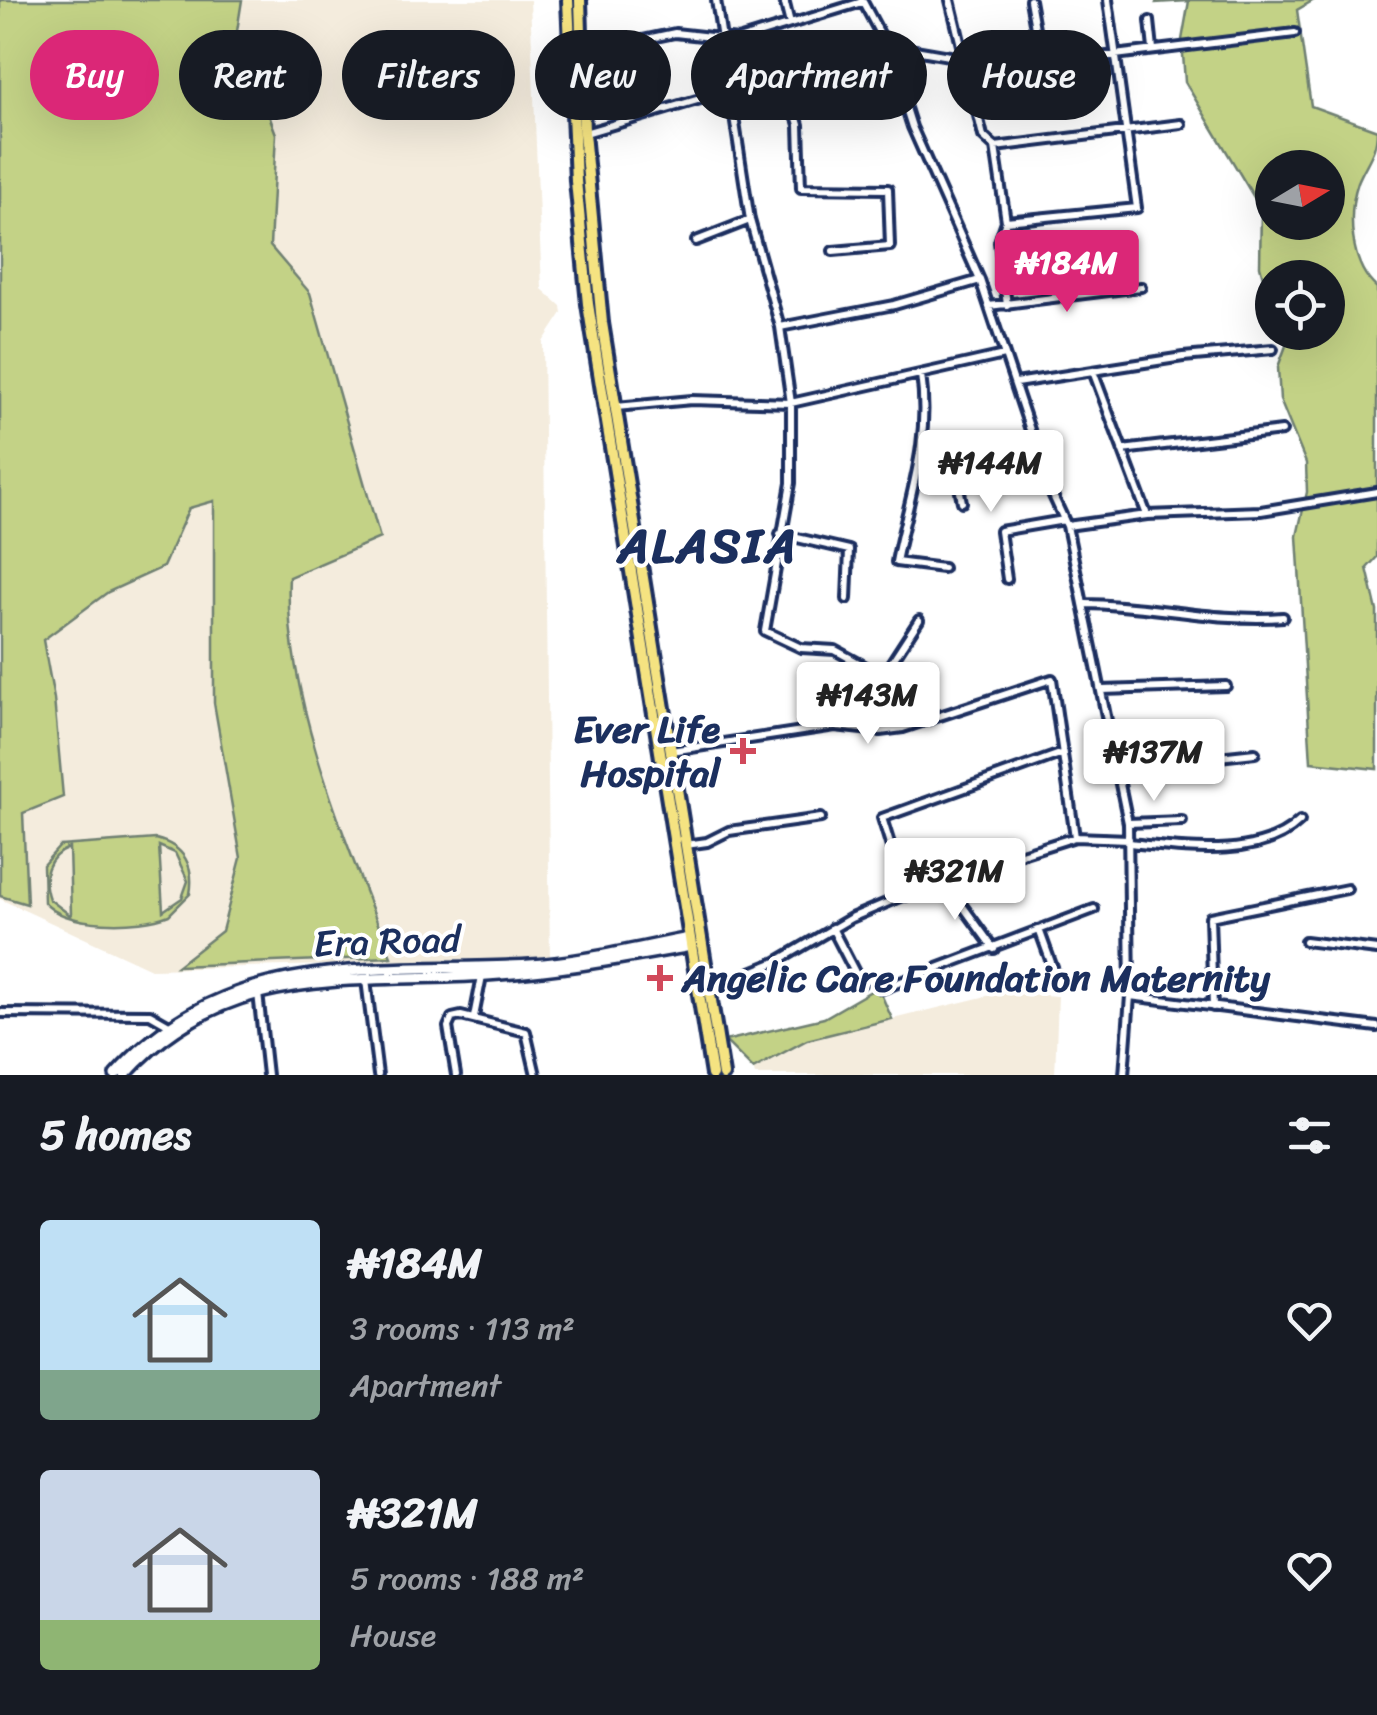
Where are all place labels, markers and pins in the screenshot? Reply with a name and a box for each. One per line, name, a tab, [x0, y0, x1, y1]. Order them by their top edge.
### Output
pin: ₦184M	[997, 230, 1137, 315]
pin: ₦144M	[921, 430, 1061, 515]
pin: ₦143M	[798, 662, 938, 747]
place label: Ever Life Hospital	[573, 696, 722, 807]
pin: ₦137M	[1084, 719, 1224, 804]
marker: Ever Life Hospital	[730, 738, 756, 764]
pin: ₦321M	[885, 838, 1025, 923]
place label: Angelic Care Foundation Maternity	[680, 945, 1271, 1012]
marker: Angelic Care Foundation Maternity	[647, 965, 673, 991]

